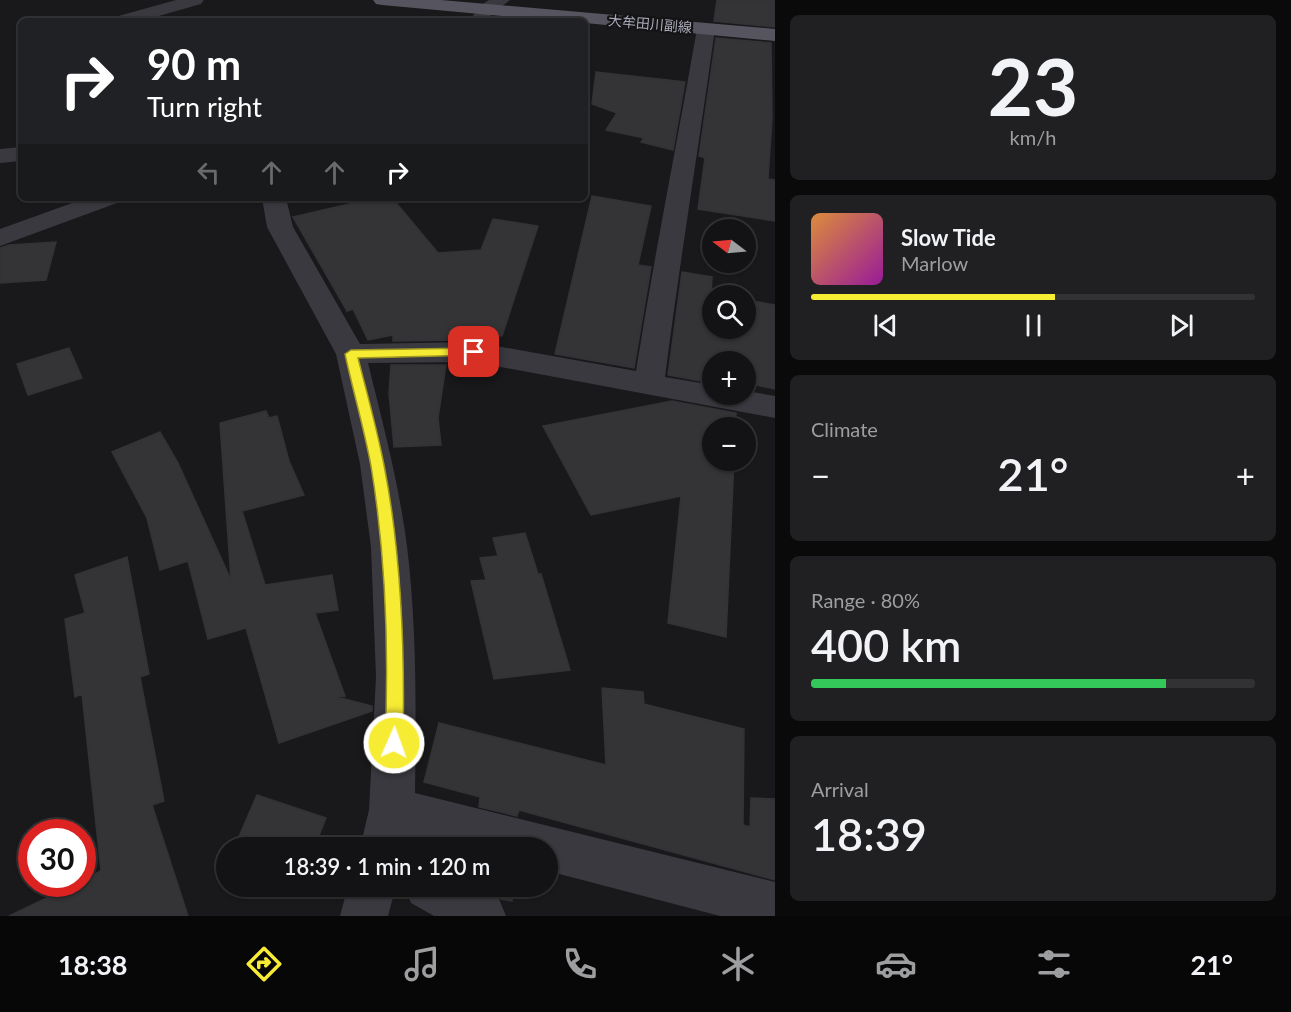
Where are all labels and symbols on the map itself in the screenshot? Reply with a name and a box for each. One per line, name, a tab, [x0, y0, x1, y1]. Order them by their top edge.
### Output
street label: 大牟田川副線	[607, 11, 693, 36]
north arrow	[702, 219, 756, 273]
pin	[448, 326, 499, 377]
position arrow	[362, 711, 426, 775]
speed limit sign: 30	[18, 819, 96, 897]

